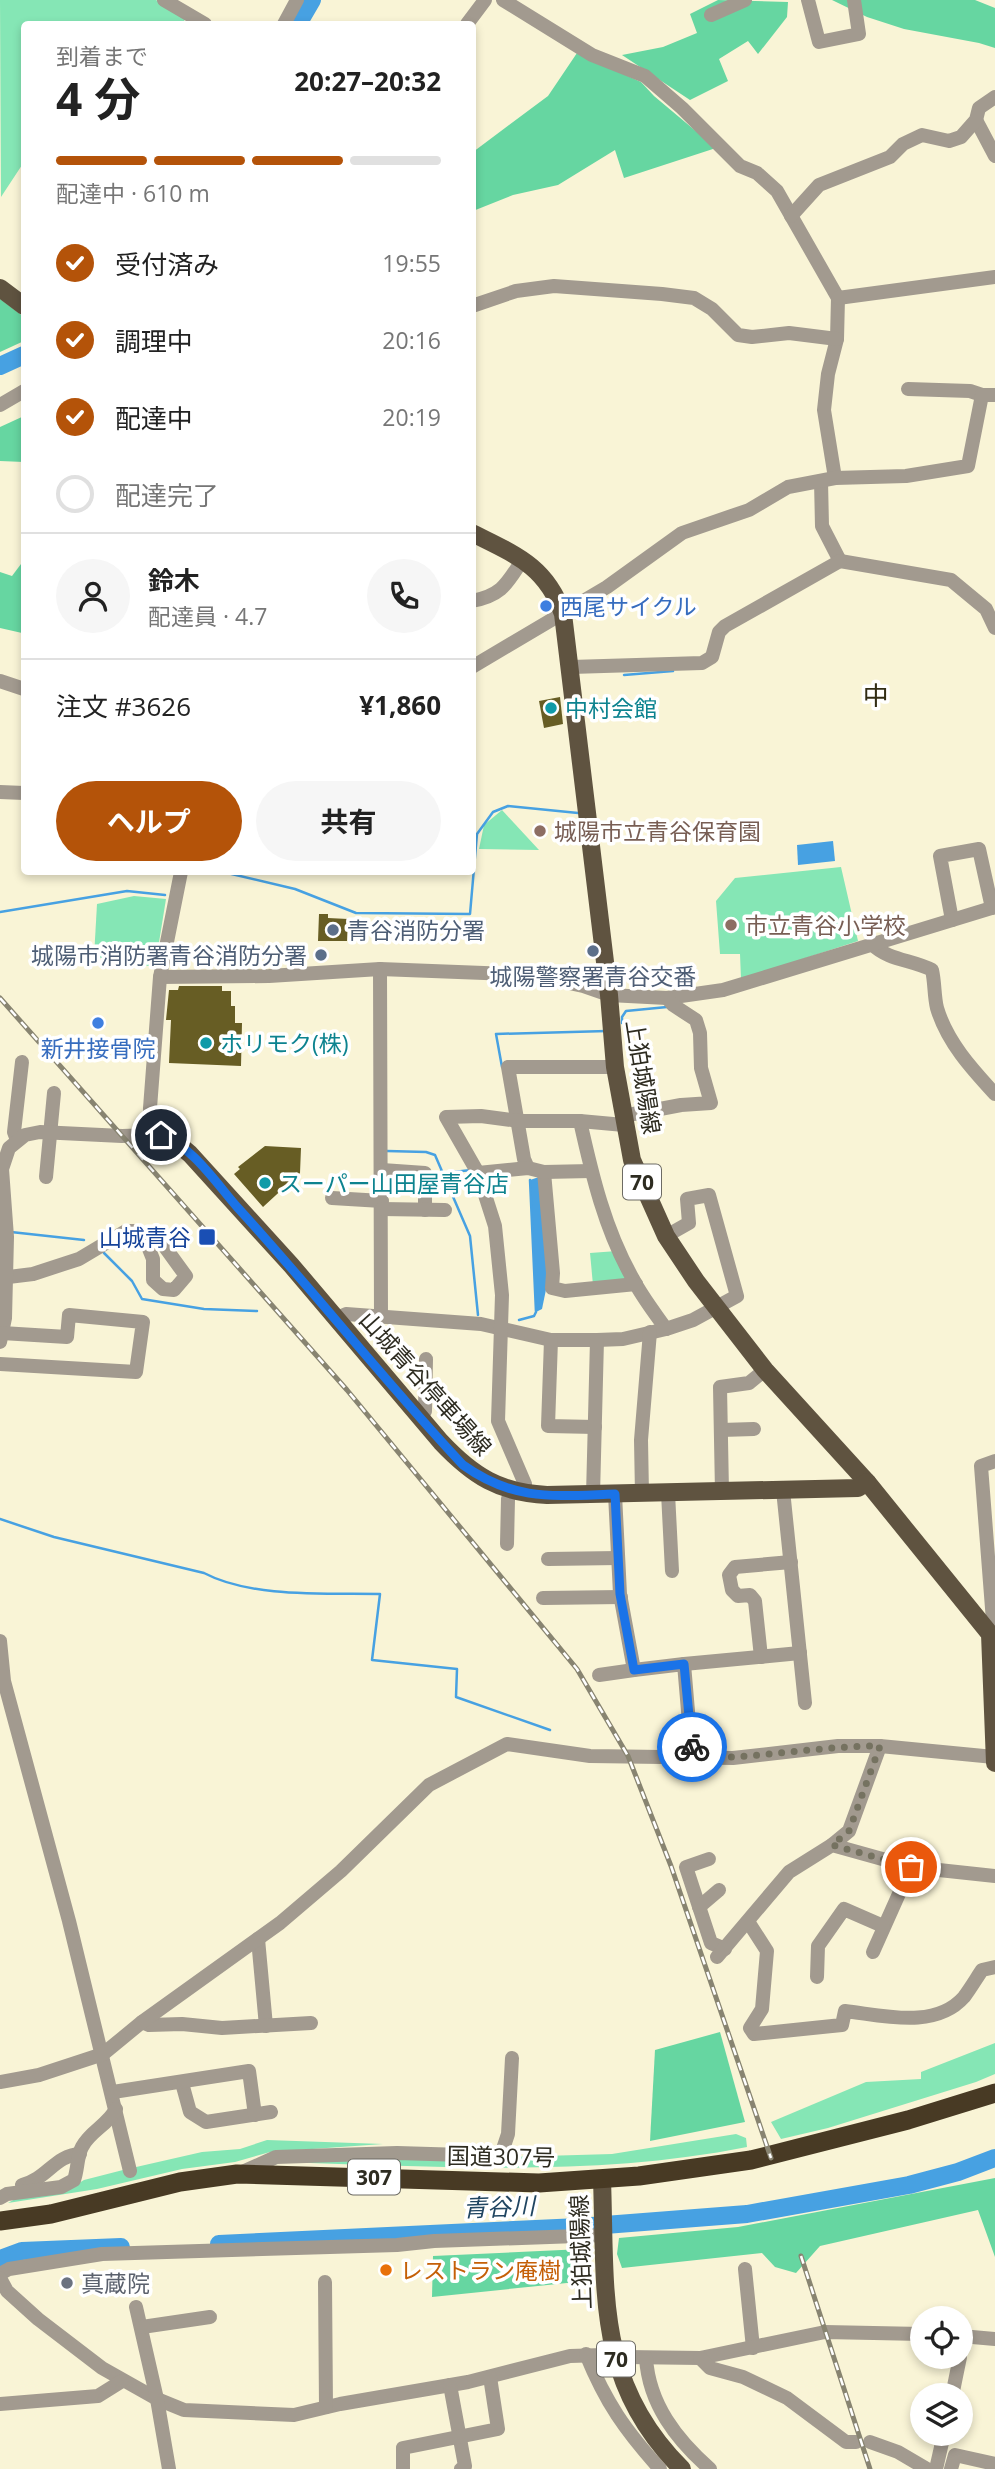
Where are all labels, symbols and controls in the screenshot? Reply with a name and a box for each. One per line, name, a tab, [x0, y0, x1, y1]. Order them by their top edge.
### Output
text: 到着まで	[56, 40, 148, 72]
text: 20:27–20:32	[294, 63, 441, 99]
text: 4 分	[56, 67, 140, 129]
text: 配達中 · 610 m	[56, 177, 210, 209]
icon: check	[56, 244, 94, 282]
text: 受付済み	[115, 246, 219, 282]
text: 19:55	[382, 247, 441, 279]
icon: check	[56, 321, 94, 359]
text: 調理中	[115, 323, 193, 359]
text: 20:16	[382, 324, 441, 356]
icon: check	[56, 398, 94, 436]
text: 配達中	[115, 400, 193, 436]
text: 20:19	[382, 401, 441, 433]
text: 配達完了	[115, 477, 219, 513]
button: person	[56, 559, 130, 633]
button: phone	[367, 559, 441, 633]
text: 鈴木	[148, 562, 200, 598]
place label: 西尾サイクル	[560, 590, 697, 622]
marker: 西尾サイクル	[538, 598, 554, 614]
text: 配達員 · 4.7	[148, 600, 267, 632]
district label: 中	[863, 677, 889, 713]
text: ¥1,860	[359, 687, 441, 723]
text: 注文 #3626	[56, 688, 191, 724]
place label: 中村会館	[565, 692, 657, 724]
marker: 中村会館	[543, 700, 559, 716]
button: ヘルプ	[56, 781, 242, 861]
button: 共有	[256, 781, 441, 861]
place label: 城陽市立青谷保育園	[554, 815, 761, 847]
marker: 城陽市立青谷保育園	[532, 823, 548, 839]
place label: 市立青谷小学校	[745, 909, 906, 941]
place label: 青谷消防分署	[347, 914, 485, 946]
marker: 市立青谷小学校	[723, 917, 739, 933]
marker: 青谷消防分署	[325, 922, 341, 938]
place label: 城陽市消防署青谷消防分署	[31, 939, 307, 971]
marker: 城陽警察署青谷交番	[585, 943, 601, 959]
marker: 城陽市消防署青谷消防分署	[313, 947, 329, 963]
place label: 城陽警察署青谷交番	[490, 960, 697, 992]
marker: 新井接骨院	[90, 1015, 106, 1031]
street label: 上狛城陽線	[619, 1018, 669, 1136]
place label: ホリモク(株)	[220, 1027, 349, 1059]
place label: 新井接骨院	[41, 1032, 156, 1064]
marker: ホリモク(株)	[198, 1035, 214, 1051]
pin	[131, 1105, 191, 1165]
icon: home	[142, 1116, 180, 1154]
road number: 70	[623, 1164, 661, 1200]
place label: スーパー山田屋青谷店	[279, 1167, 509, 1199]
marker: スーパー山田屋青谷店	[257, 1175, 273, 1191]
place label: 山城青谷	[99, 1221, 191, 1253]
marker: 山城青谷	[197, 1227, 217, 1247]
street label: 山城青谷停車場線	[353, 1304, 499, 1462]
courier	[657, 1712, 727, 1782]
icon: bike	[673, 1728, 711, 1766]
pin	[881, 1837, 941, 1897]
icon: bag	[892, 1848, 930, 1886]
street label: 国道307号	[447, 2139, 555, 2173]
road number: 307	[348, 2160, 400, 2194]
water label: 青谷川	[462, 2188, 539, 2224]
street label: 上狛城陽線	[562, 2194, 598, 2310]
place label: レストラン庵樹	[400, 2254, 561, 2286]
marker: レストラン庵樹	[378, 2262, 394, 2278]
place label: 真蔵院	[81, 2267, 150, 2299]
marker: 真蔵院	[59, 2275, 75, 2291]
map controls	[910, 2306, 973, 2446]
button: locate	[910, 2306, 973, 2369]
road number: 70	[597, 2342, 635, 2376]
button: layers	[910, 2383, 973, 2446]

